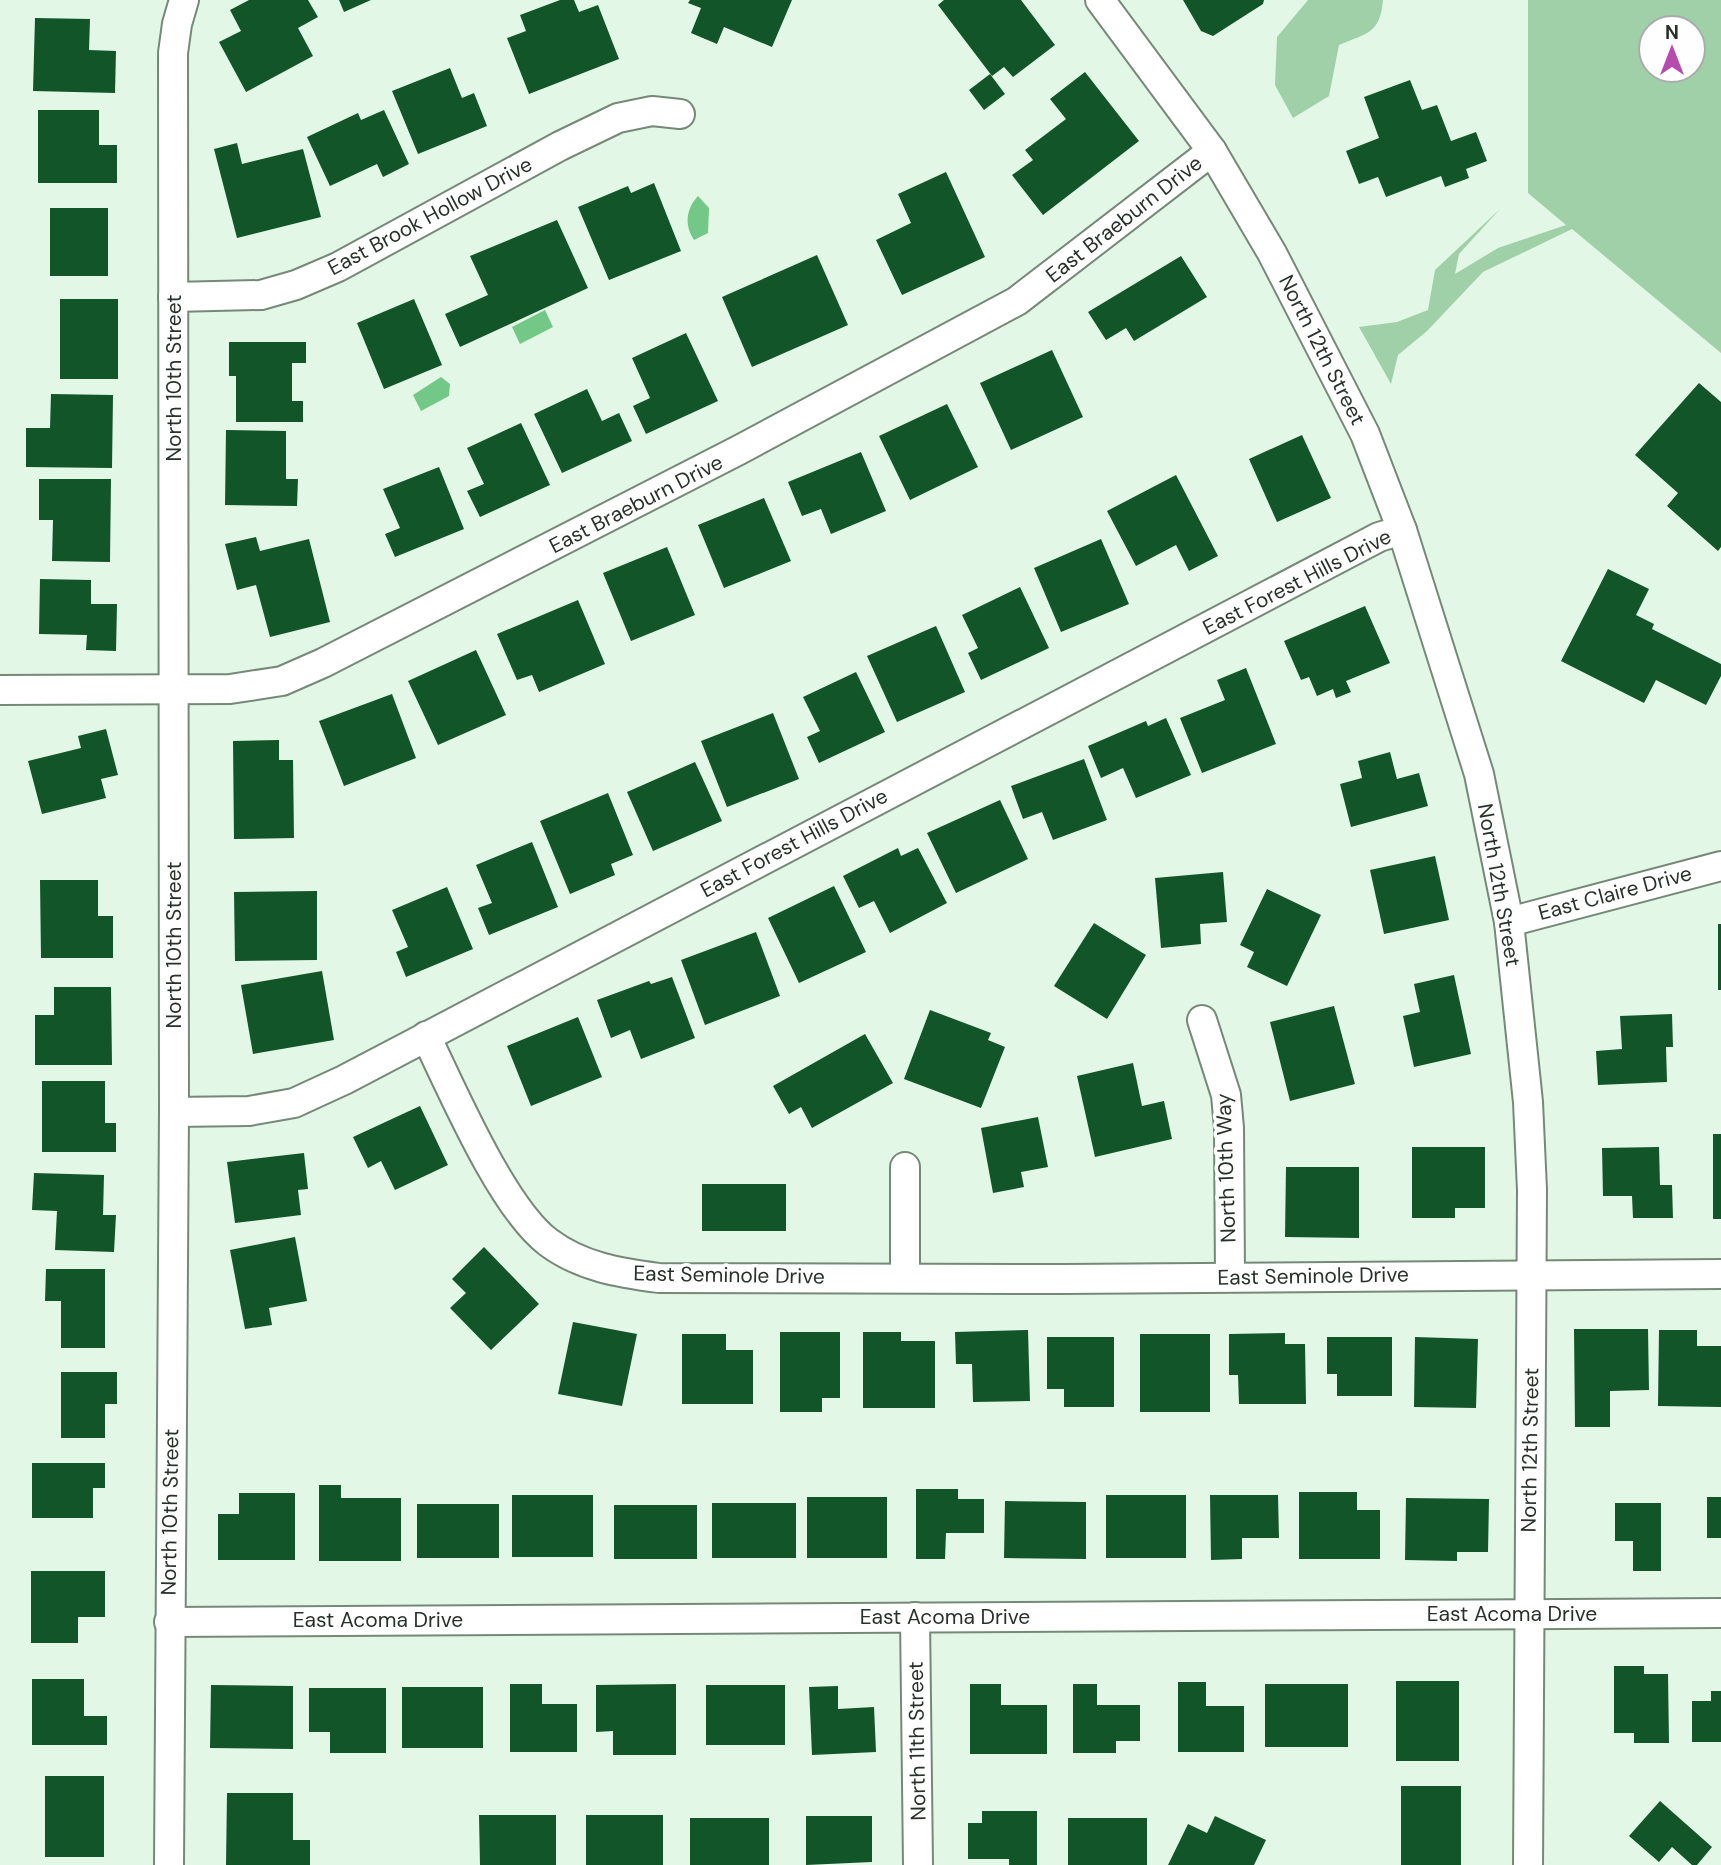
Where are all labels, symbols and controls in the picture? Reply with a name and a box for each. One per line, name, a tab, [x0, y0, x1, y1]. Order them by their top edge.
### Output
north arrow	[1637, 14, 1707, 84]
text: N	[1665, 20, 1679, 45]
street label: East Braeburn Drive	[1040, 149, 1208, 289]
street label: East Brook Hollow Drive	[323, 150, 537, 282]
street label: North 12th Street	[1272, 270, 1372, 430]
street label: North 10th Street	[160, 295, 188, 461]
street label: East Braeburn Drive	[544, 448, 728, 560]
street label: East Forest Hills Drive	[1198, 522, 1396, 642]
street label: East Forest Hills Drive	[696, 782, 893, 904]
street label: North 12th Street	[1471, 801, 1527, 969]
street label: East Claire Drive	[1535, 859, 1695, 927]
street label: North 10th Street	[160, 862, 188, 1028]
street label: North 10th Way	[1209, 1092, 1243, 1243]
street label: East Seminole Drive	[633, 1259, 825, 1291]
street label: East Seminole Drive	[1217, 1260, 1409, 1292]
street label: North 12th Street	[1515, 1367, 1545, 1533]
street label: North 10th Street	[155, 1428, 185, 1596]
street label: East Acoma Drive	[1427, 1600, 1597, 1628]
street label: East Acoma Drive	[860, 1603, 1030, 1631]
street label: East Acoma Drive	[293, 1606, 463, 1634]
street label: North 11th Street	[902, 1661, 932, 1821]

